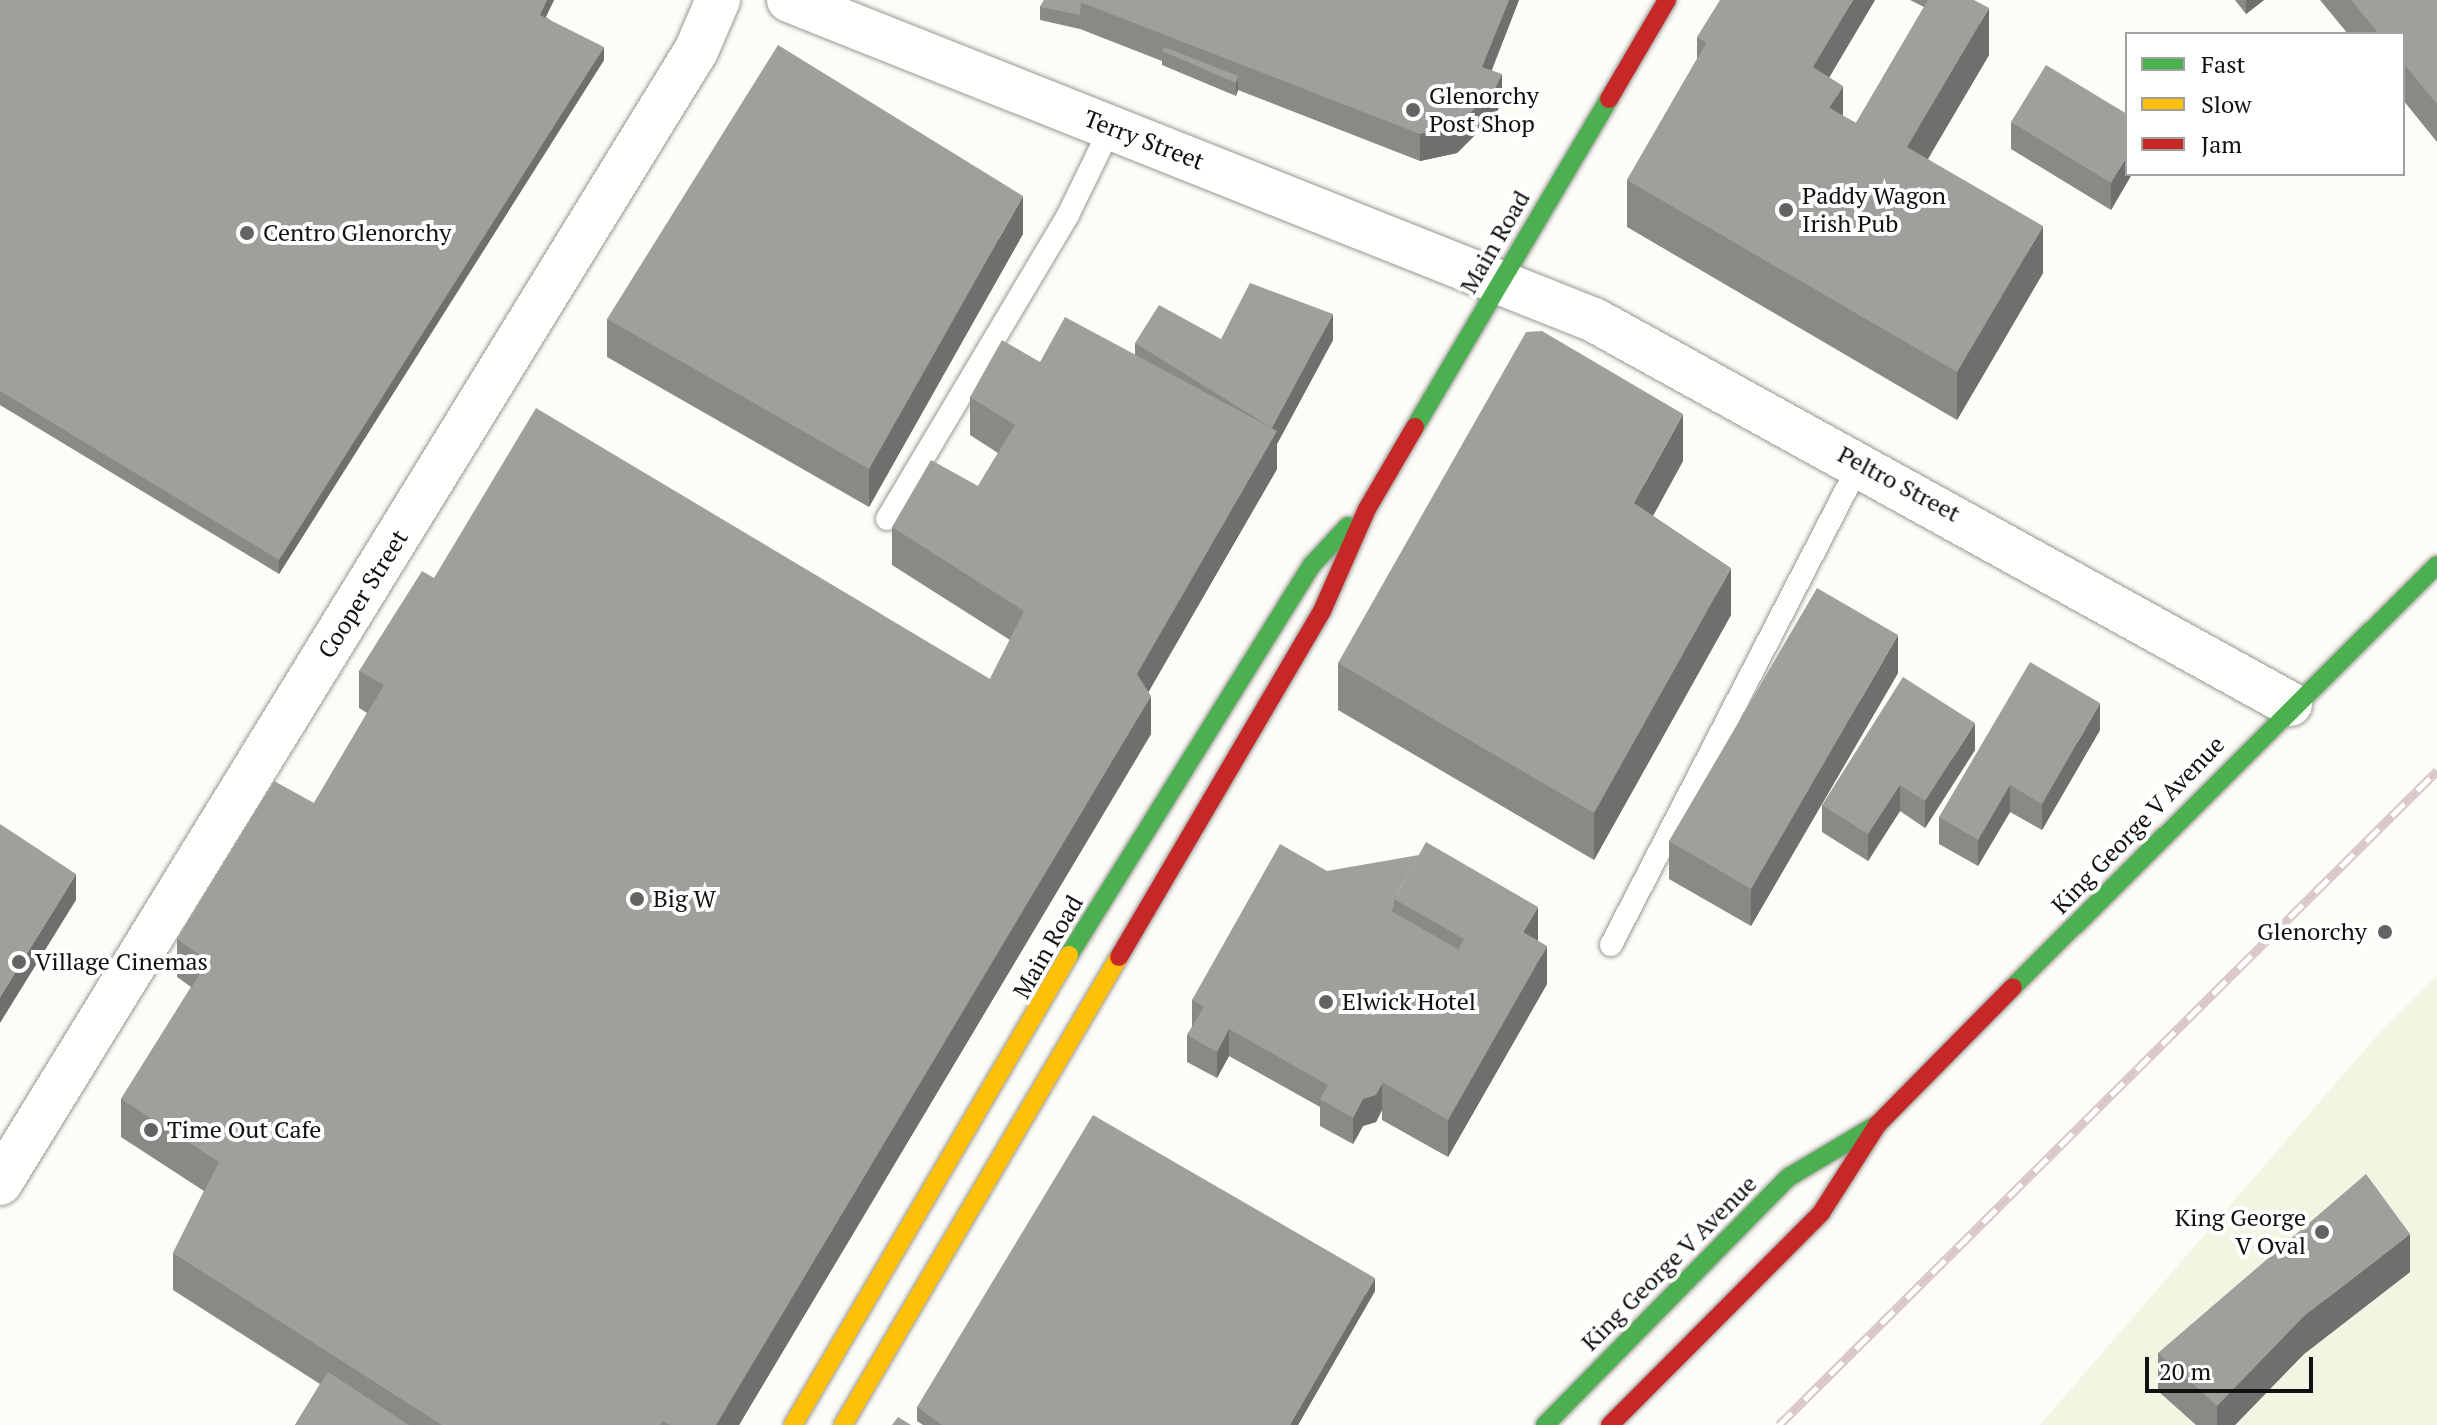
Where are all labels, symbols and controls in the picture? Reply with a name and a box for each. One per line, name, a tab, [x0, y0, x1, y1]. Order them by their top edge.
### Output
legend	[2125, 32, 2405, 176]
text: Fast	[2201, 48, 2245, 80]
place label: Glenorchy Post Shop	[1429, 82, 1539, 138]
text: Slow	[2201, 88, 2252, 120]
marker: Glenorchy Post Shop	[1404, 101, 1422, 119]
street label: Terry Street	[1080, 104, 1208, 176]
text: Jam	[2201, 128, 2242, 160]
place label: Paddy Wagon Irish Pub	[1802, 182, 1946, 238]
street label: Main Road	[1454, 186, 1536, 298]
marker: Paddy Wagon Irish Pub	[1777, 201, 1795, 219]
place label: Centro Glenorchy	[263, 219, 451, 247]
marker: Centro Glenorchy	[238, 224, 256, 242]
street label: Peltro Street	[1833, 440, 1965, 528]
street label: Cooper Street	[312, 524, 414, 664]
street label: King George V Avenue	[2045, 729, 2231, 921]
place label: Big W	[653, 885, 716, 913]
marker: Big W	[628, 890, 646, 908]
street label: Main Road	[1007, 891, 1089, 1003]
place label: Glenorchy	[2257, 918, 2367, 946]
marker: Glenorchy	[2374, 921, 2396, 943]
place label: Village Cinemas	[35, 948, 208, 976]
marker: Village Cinemas	[10, 953, 28, 971]
place label: Elwick Hotel	[1342, 988, 1476, 1016]
marker: Elwick Hotel	[1317, 993, 1335, 1011]
place label: Time Out Cafe	[167, 1116, 321, 1144]
marker: Time Out Cafe	[142, 1121, 160, 1139]
street label: King George V Avenue	[1575, 1169, 1763, 1357]
place label: King George V Oval	[2175, 1204, 2306, 1260]
marker: King George V Oval	[2313, 1223, 2331, 1241]
scale bar	[2149, 1341, 2317, 1391]
text: 20 m	[2159, 1355, 2211, 1387]

